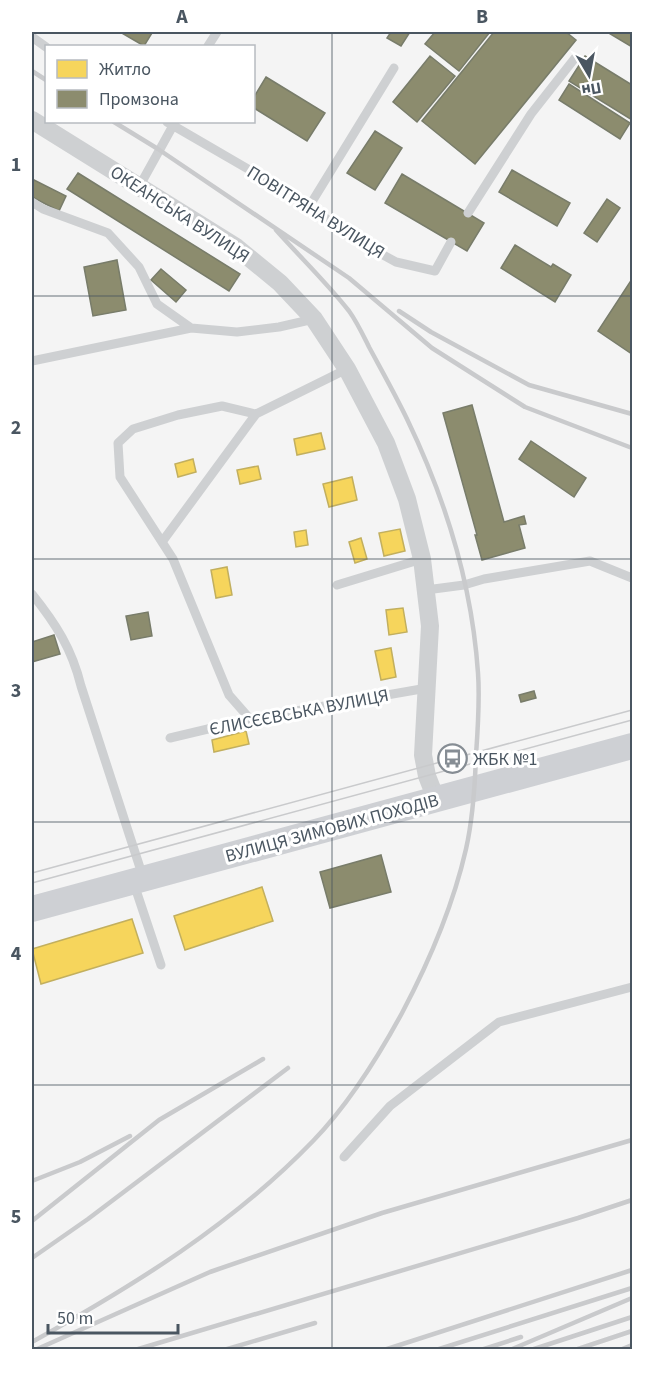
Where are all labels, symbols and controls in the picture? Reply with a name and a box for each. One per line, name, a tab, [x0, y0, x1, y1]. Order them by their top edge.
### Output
text: A	[175, 3, 188, 31]
text: B	[476, 3, 488, 31]
legend	[45, 45, 255, 123]
north arrow	[559, 45, 619, 105]
text: Житло	[99, 57, 151, 82]
text: Пн	[580, 76, 603, 101]
text: Промзона	[99, 87, 179, 112]
text: 1	[11, 151, 21, 179]
street label: ОКЕАНСЬКА ВУЛИЦЯ	[105, 160, 254, 269]
street label: ПОВІТРЯНА ВУЛИЦЯ	[242, 160, 389, 265]
text: 2	[11, 414, 21, 442]
text: 3	[11, 677, 21, 705]
street label: ЄЛИСЄЄВСЬКА ВУЛИЦЯ	[207, 683, 391, 742]
bus stop icon: ЖБК №1	[436, 743, 468, 775]
place label: ЖБК №1	[473, 747, 537, 772]
street label: ВУЛИЦЯ ЗИМОВИХ ПОХОДІВ	[223, 788, 442, 869]
text: 4	[11, 940, 22, 968]
text: 5	[11, 1203, 21, 1231]
scale bar	[48, 1297, 178, 1335]
text: 50 m	[57, 1306, 93, 1331]

